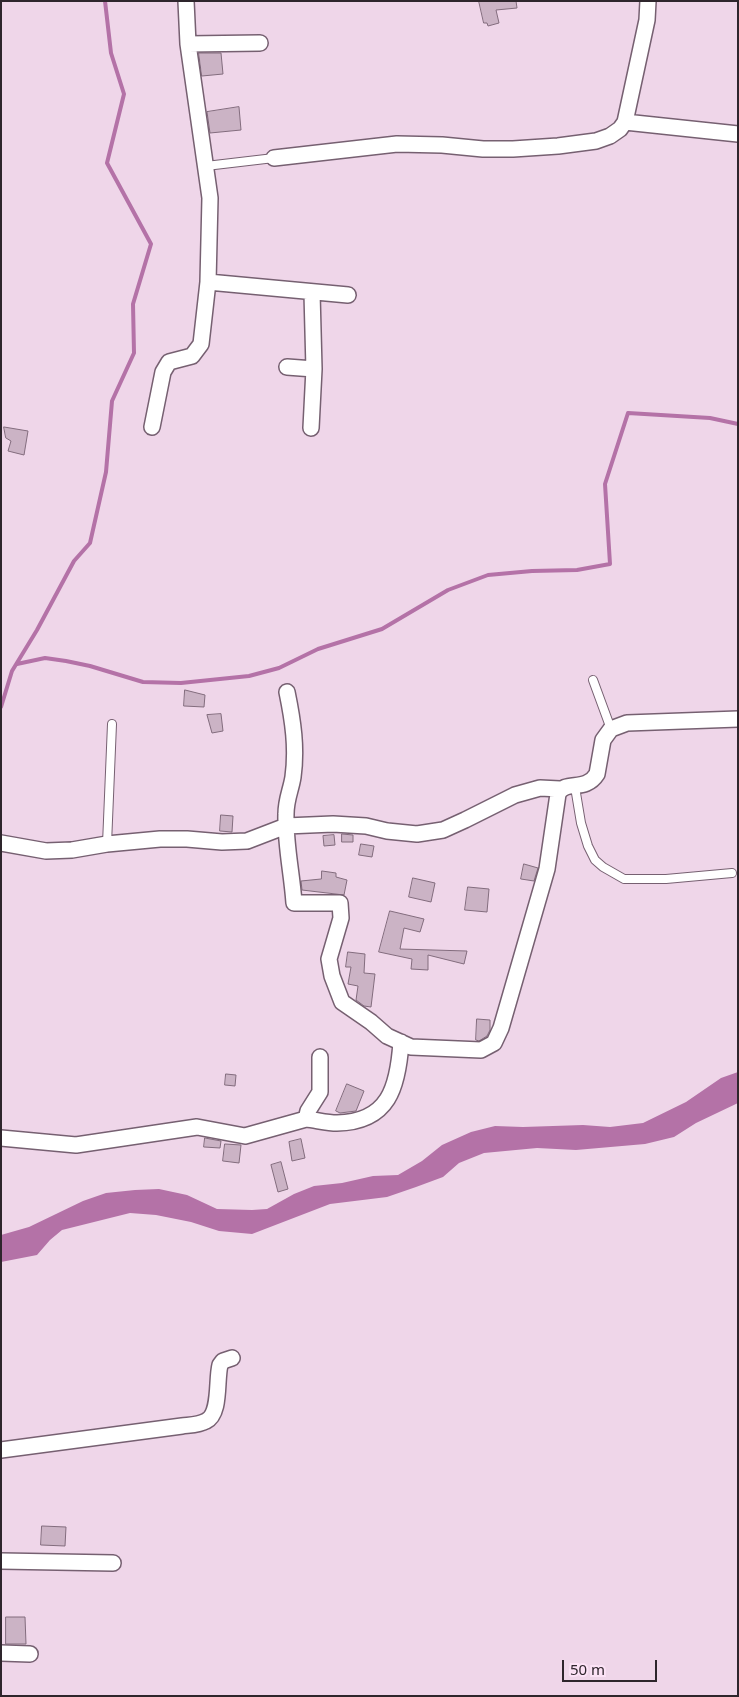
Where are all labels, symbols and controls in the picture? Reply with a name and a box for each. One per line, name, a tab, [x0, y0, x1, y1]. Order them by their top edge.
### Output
scale bar	[564, 1650, 659, 1682]
text: 50 m	[570, 1659, 605, 1679]

